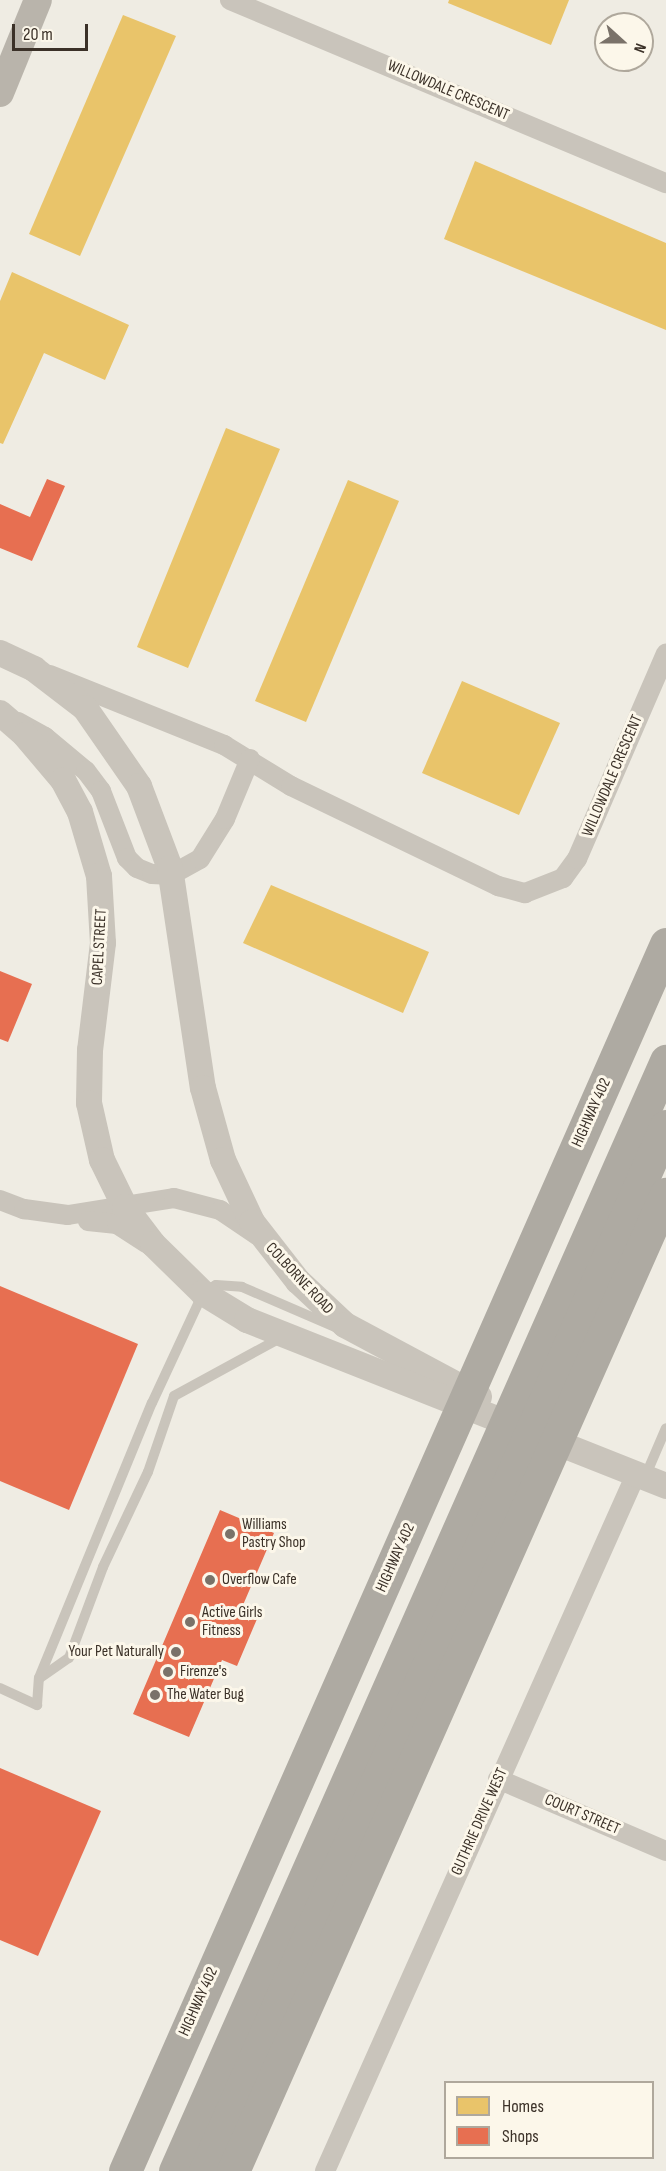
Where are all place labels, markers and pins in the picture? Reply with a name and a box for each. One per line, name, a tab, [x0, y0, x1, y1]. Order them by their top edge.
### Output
place label: Williams Pastry Shop	[242, 1515, 306, 1553]
marker: Williams Pastry Shop	[223, 1527, 237, 1541]
place label: Overflow Cafe	[222, 1570, 297, 1590]
marker: Overflow Cafe	[203, 1573, 217, 1587]
place label: Active Girls Fitness	[202, 1603, 263, 1641]
marker: Active Girls Fitness	[183, 1615, 197, 1629]
place label: Your Pet Naturally	[69, 1642, 164, 1662]
marker: Your Pet Naturally	[169, 1645, 183, 1659]
place label: Firenze's	[180, 1662, 227, 1682]
marker: Firenze's	[161, 1665, 175, 1679]
place label: The Water Bug	[167, 1685, 244, 1705]
marker: The Water Bug	[148, 1688, 162, 1702]

